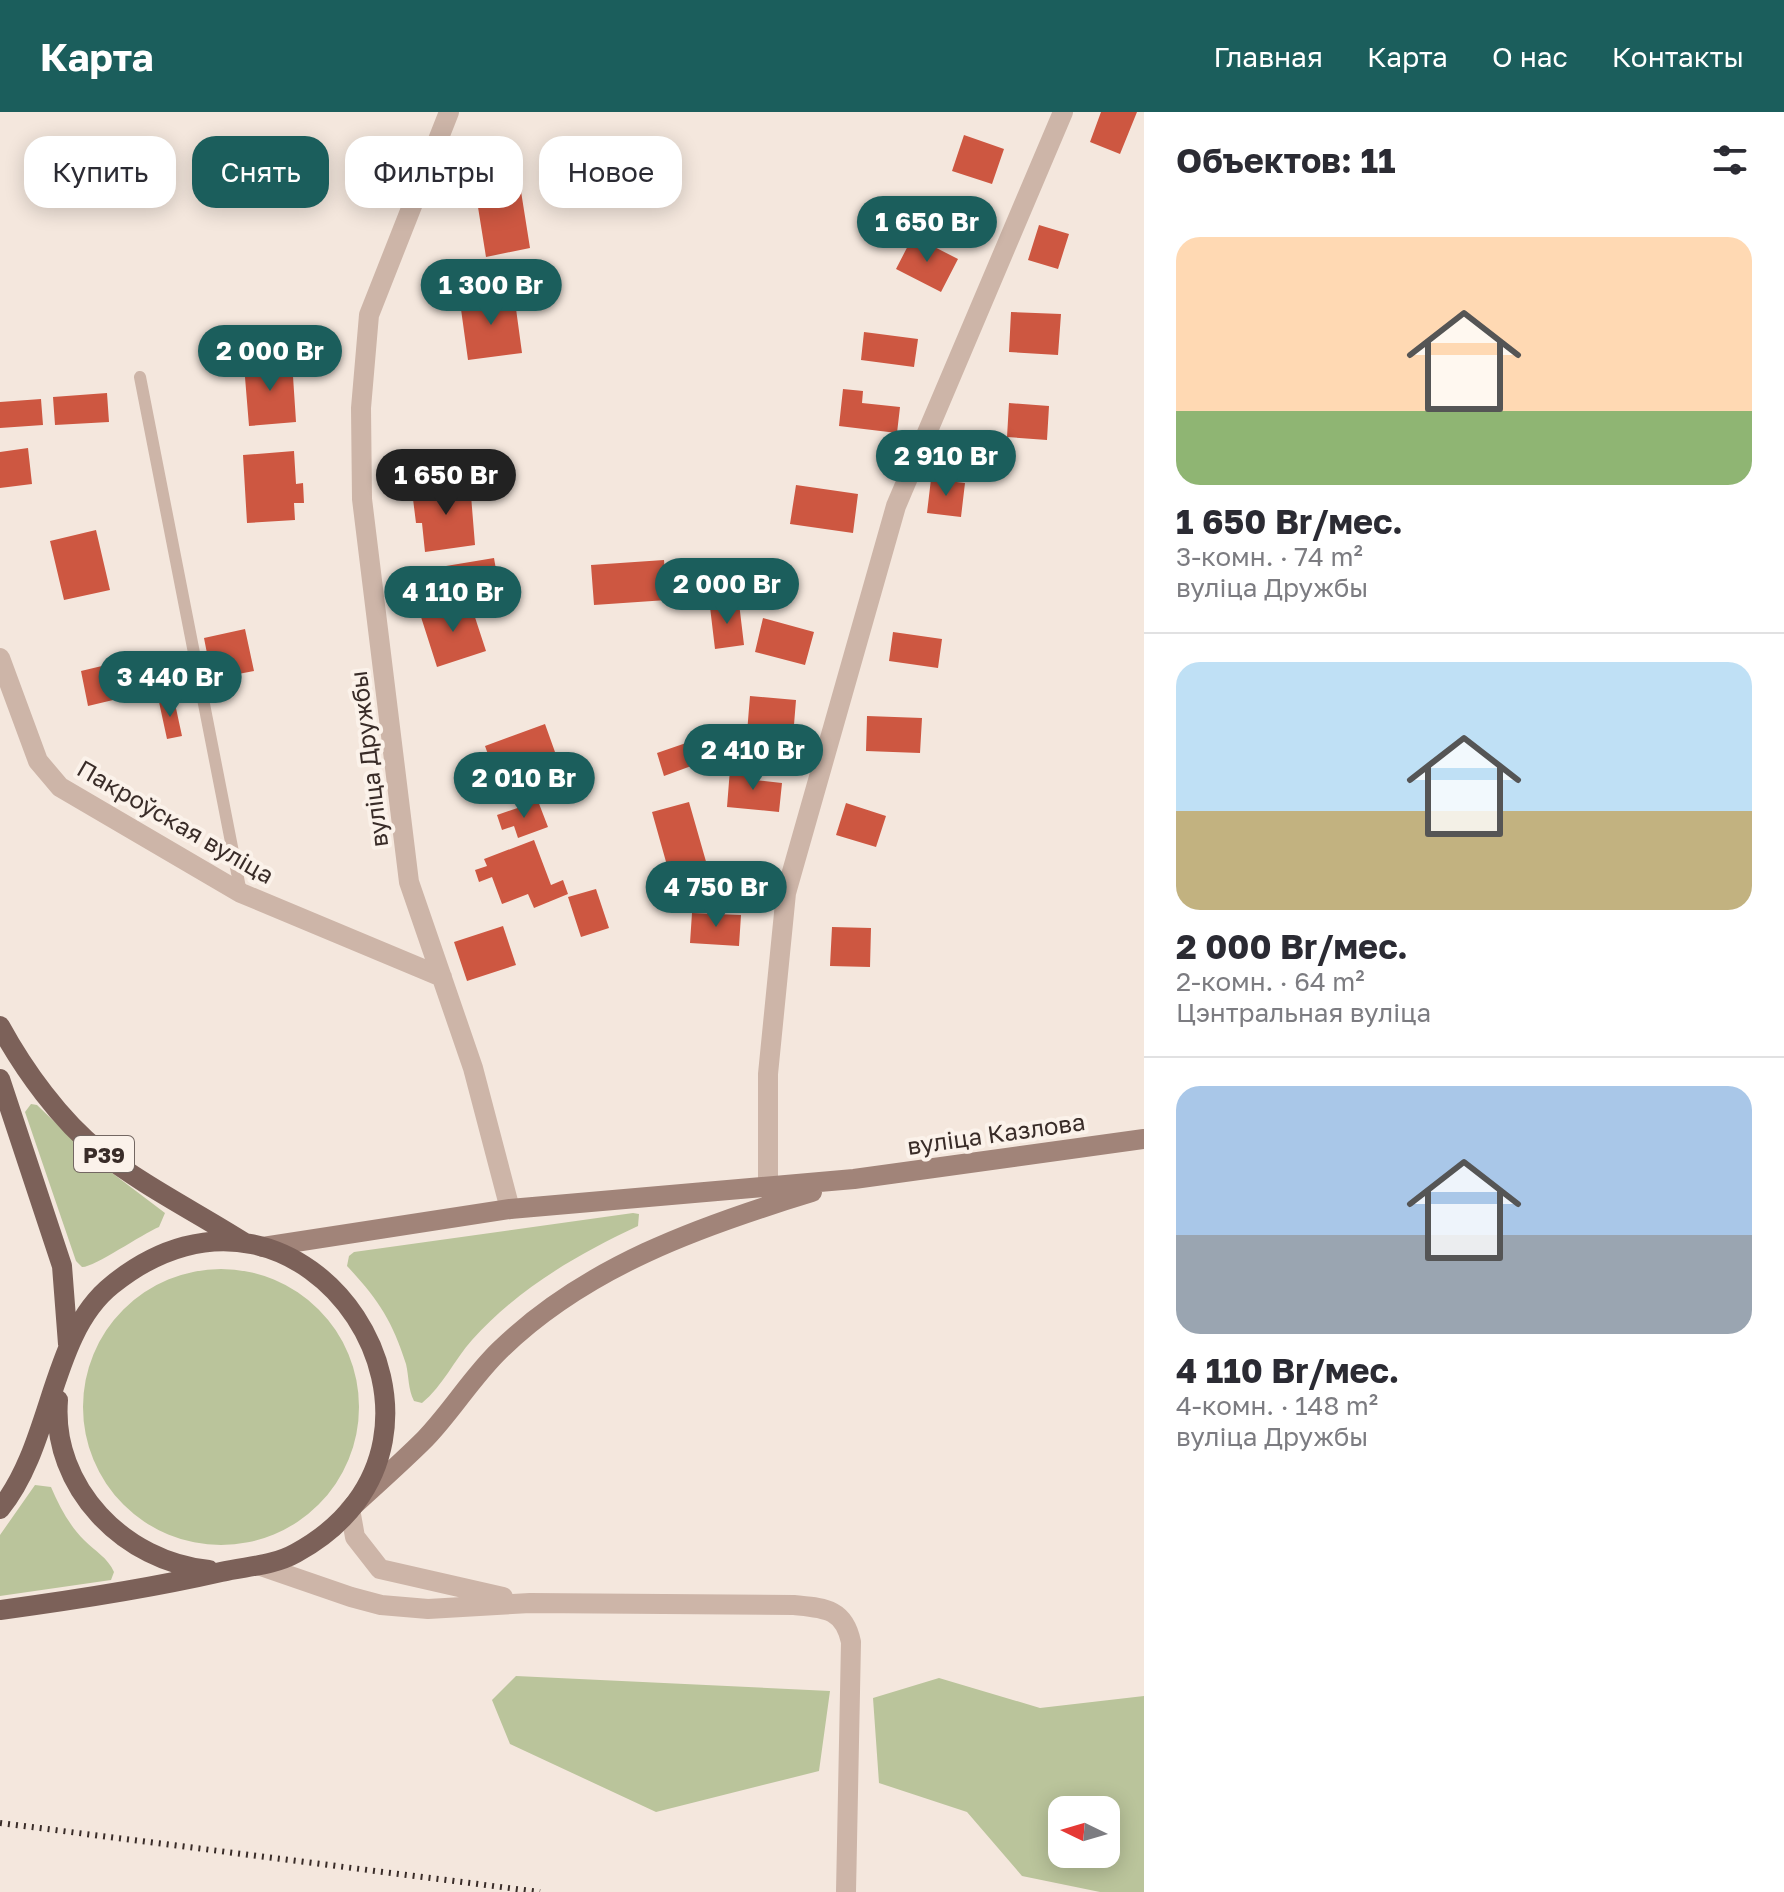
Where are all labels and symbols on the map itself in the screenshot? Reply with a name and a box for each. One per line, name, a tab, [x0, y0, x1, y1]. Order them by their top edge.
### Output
pin: 1 650 Br	[844, 196, 1010, 264]
pin: 1 300 Br	[408, 259, 574, 327]
pin: 2 000 Br	[187, 325, 353, 393]
pin: 2 910 Br	[863, 430, 1029, 498]
pin: 1 650 Br	[363, 449, 529, 517]
pin: 2 000 Br	[644, 558, 810, 626]
pin: 4 110 Br	[370, 566, 536, 634]
pin: 3 440 Br	[87, 651, 253, 719]
street label: вуліца Дружбы	[343, 669, 393, 849]
pin: 2 410 Br	[670, 724, 836, 792]
pin: 2 010 Br	[441, 752, 607, 820]
street label: Пакроўская вуліца	[73, 753, 279, 889]
pin: 4 750 Br	[633, 861, 799, 929]
street label: вуліца Казлова	[905, 1106, 1087, 1160]
road number: Р39	[74, 1136, 134, 1172]
north arrow	[1048, 1796, 1120, 1868]

